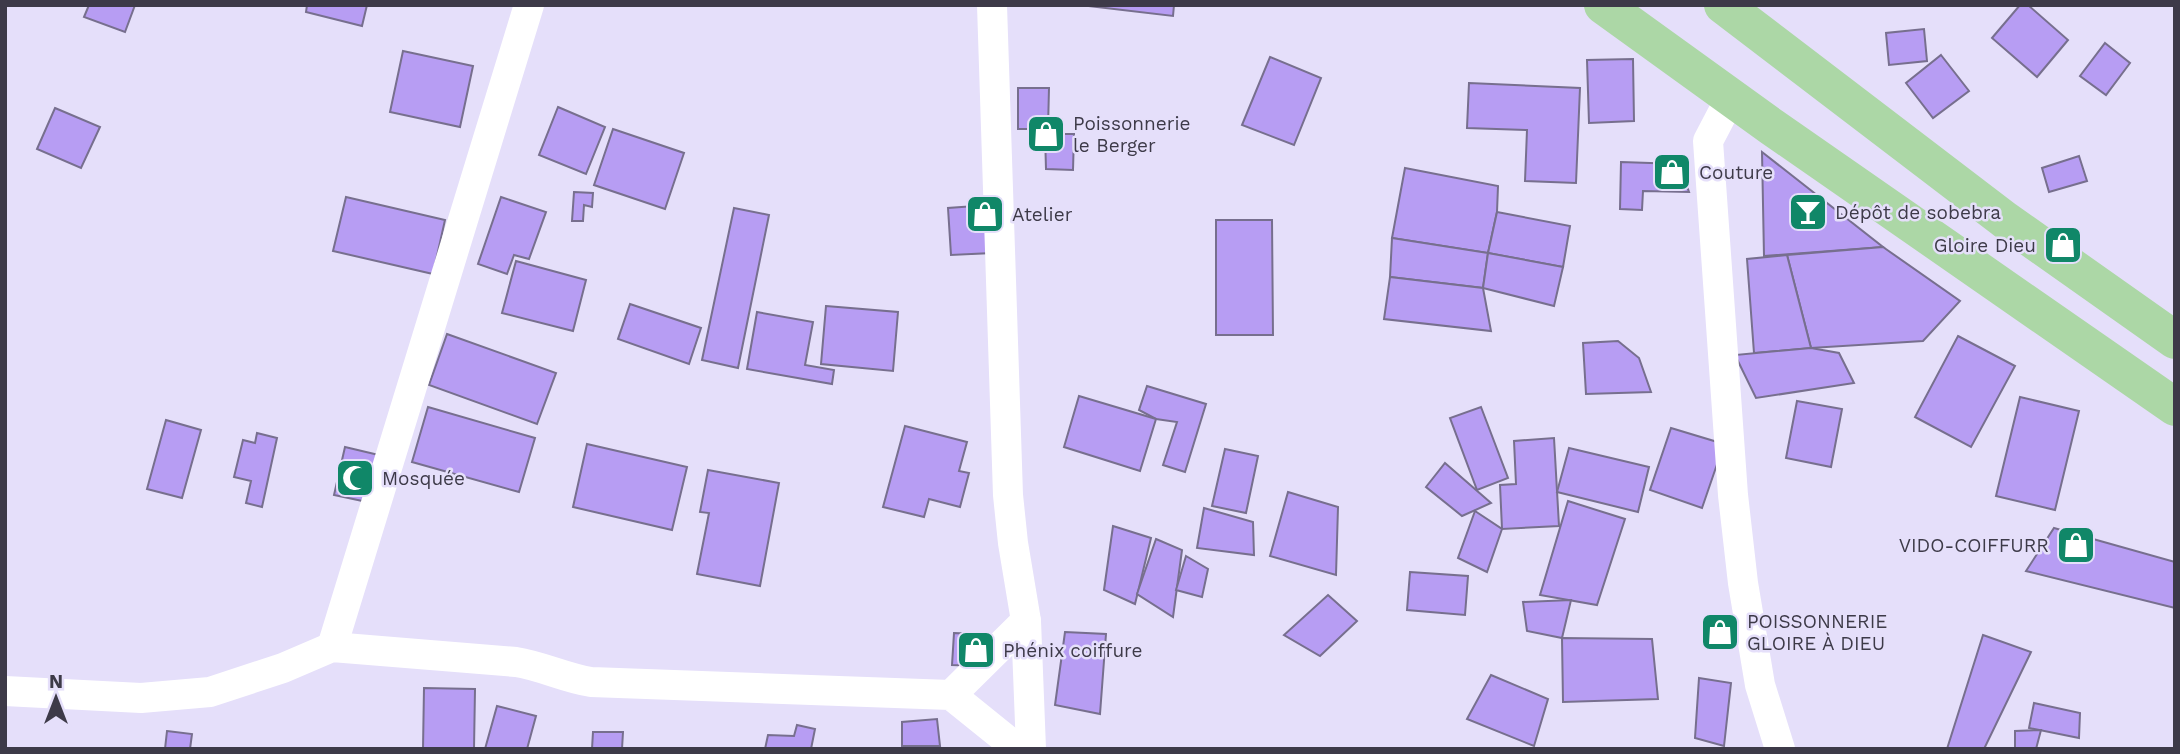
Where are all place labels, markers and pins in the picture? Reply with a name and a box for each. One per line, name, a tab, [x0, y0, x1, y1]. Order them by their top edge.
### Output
place label: Poissonnerie le Berger	[1073, 112, 1191, 157]
shop icon: Poissonnerie le Berger	[1025, 113, 1067, 155]
shop icon: Couture	[1651, 151, 1693, 193]
place label: Couture	[1699, 161, 1773, 184]
bar icon: Dépôt de sobebra	[1787, 191, 1829, 233]
shop icon: Atelier	[964, 193, 1006, 235]
place label: Dépôt de sobebra	[1835, 201, 2001, 224]
place label: Atelier	[1012, 203, 1073, 226]
shop icon: Gloire Dieu	[2042, 224, 2084, 266]
place label: Gloire Dieu	[1934, 234, 2036, 257]
mosque icon: Mosquée	[334, 457, 376, 499]
place label: Mosquée	[382, 467, 465, 490]
shop icon: VIDO-COIFFURR	[2055, 524, 2097, 566]
place label: VIDO-COIFFURR	[1899, 534, 2049, 557]
place label: POISSONNERIE GLOIRE À DIEU	[1747, 610, 1887, 655]
shop icon: POISSONNERIE GLOIRE À DIEU	[1699, 611, 1741, 653]
shop icon: Phénix coiffure	[955, 629, 997, 671]
place label: Phénix coiffure	[1003, 639, 1143, 662]

